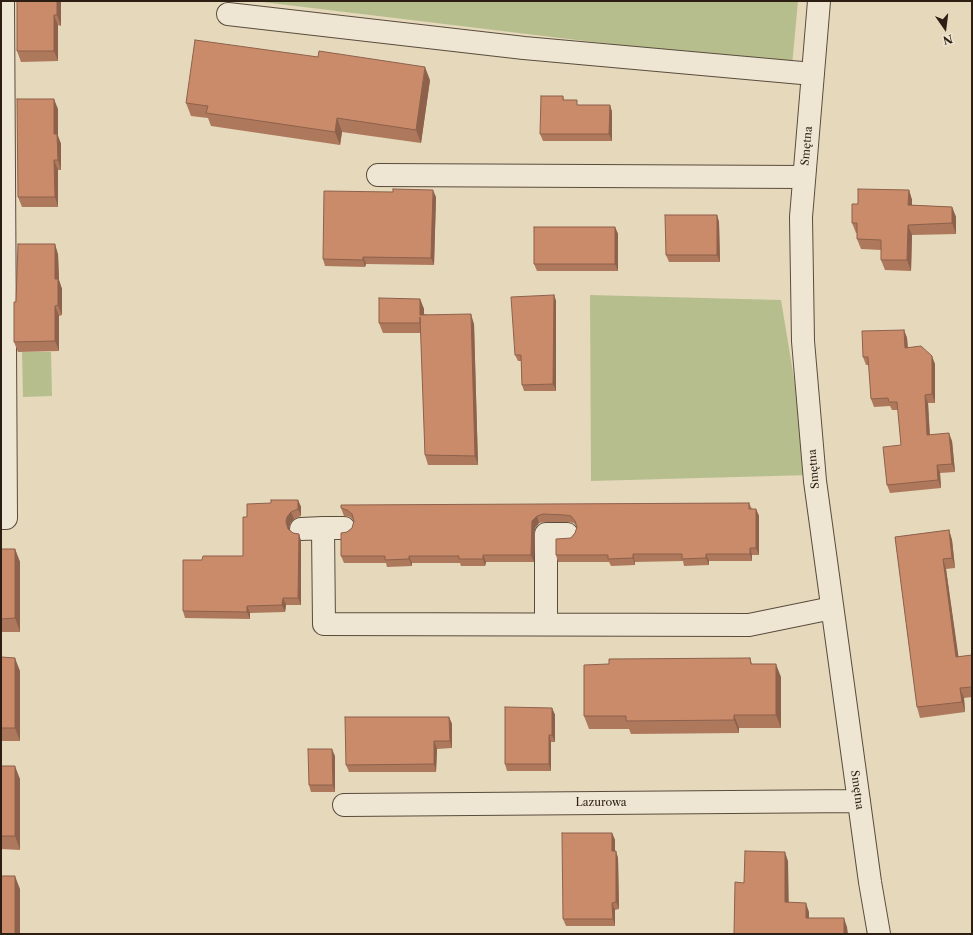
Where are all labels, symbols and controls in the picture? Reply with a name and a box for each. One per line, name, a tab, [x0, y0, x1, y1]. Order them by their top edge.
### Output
north arrow	[925, 8, 965, 48]
text: N	[942, 32, 954, 48]
street label: Smętna	[799, 126, 815, 166]
street label: Smętna	[806, 449, 822, 489]
street label: Smętna	[848, 769, 866, 811]
street label: Lazurowa	[576, 796, 626, 810]

